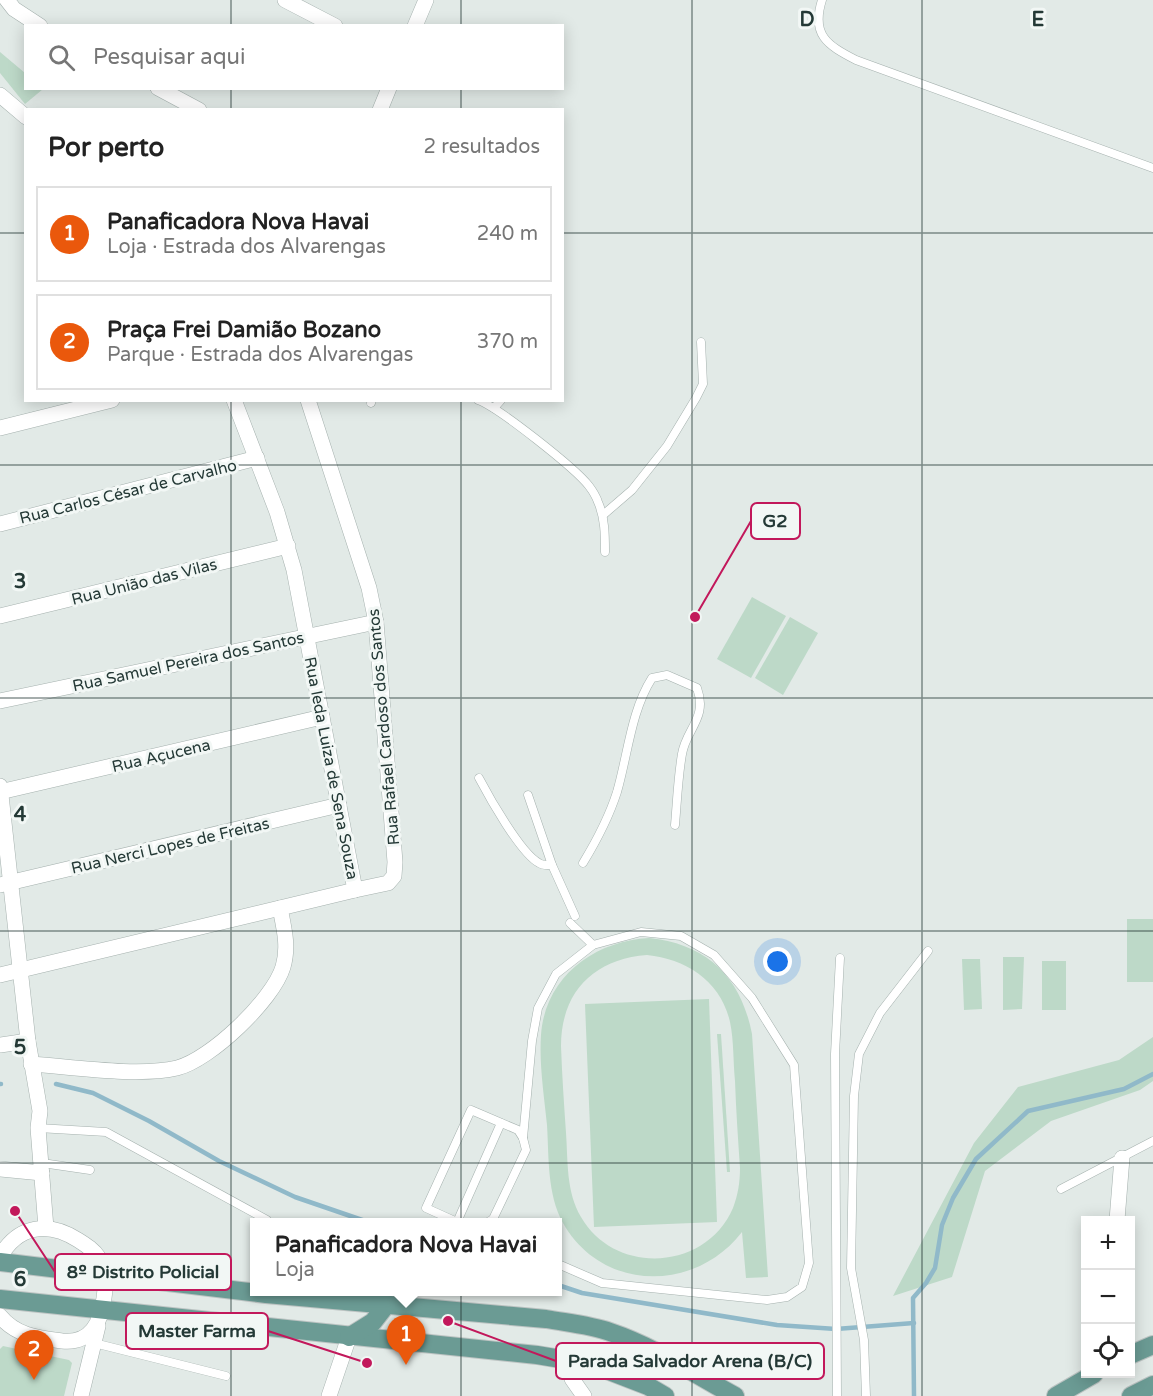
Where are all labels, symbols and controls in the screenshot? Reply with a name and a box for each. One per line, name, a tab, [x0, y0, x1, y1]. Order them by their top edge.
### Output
text: D	[799, 8, 815, 32]
text: E	[1032, 8, 1045, 32]
search box	[24, 24, 564, 90]
icon: search	[45, 41, 78, 74]
text: Pesquisar aqui	[93, 44, 245, 70]
text: Por perto	[48, 132, 164, 163]
text: 2 resultados	[424, 135, 540, 159]
text: Panaficadora Nova Havai	[107, 209, 369, 235]
text: 1	[63, 222, 76, 246]
text: 240 m	[477, 222, 538, 246]
text: Loja · Estrada dos Alvarengas	[107, 235, 386, 259]
text: Praça Frei Damião Bozano	[107, 317, 381, 343]
text: 2	[63, 330, 76, 354]
text: 370 m	[477, 330, 538, 354]
text: Parque · Estrada dos Alvarengas	[107, 343, 413, 367]
street label: Rua Carlos César de Carvalho	[17, 455, 239, 529]
callout: G2	[751, 503, 800, 539]
text: G2	[763, 510, 787, 532]
street label: Rua União das Vilas	[69, 554, 219, 610]
text: 3	[14, 570, 26, 594]
street label: Rua Rafael Cardoso dos Santos	[364, 608, 404, 846]
street label: Rua Samuel Pereira dos Santos	[71, 628, 306, 696]
street label: Rua Ieda Luiza de Sena Souza	[300, 655, 362, 881]
street label: Rua Açucena	[110, 735, 212, 777]
text: 4	[14, 803, 27, 827]
street label: Rua Nerci Lopes de Freitas	[69, 813, 271, 879]
your location	[763, 947, 792, 976]
text: 5	[14, 1036, 26, 1060]
map controls	[1081, 1216, 1135, 1378]
button: +	[1081, 1216, 1135, 1270]
popup	[250, 1218, 562, 1296]
text: Panaficadora Nova Havai	[275, 1232, 537, 1258]
callout: 8º Distrito Policial	[55, 1254, 231, 1290]
text: Loja	[275, 1258, 315, 1282]
text: 8º Distrito Policial	[67, 1261, 219, 1283]
text: 6	[14, 1268, 26, 1292]
button: −	[1081, 1270, 1135, 1324]
callout: Master Farma	[126, 1313, 268, 1349]
pin: 1	[386, 1316, 426, 1365]
text: Master Farma	[138, 1320, 256, 1342]
button: locate	[1081, 1324, 1135, 1378]
pin: 2	[15, 1330, 54, 1380]
callout: Parada Salvador Arena (B/C)	[556, 1343, 824, 1379]
text: Parada Salvador Arena (B/C)	[568, 1350, 813, 1372]

